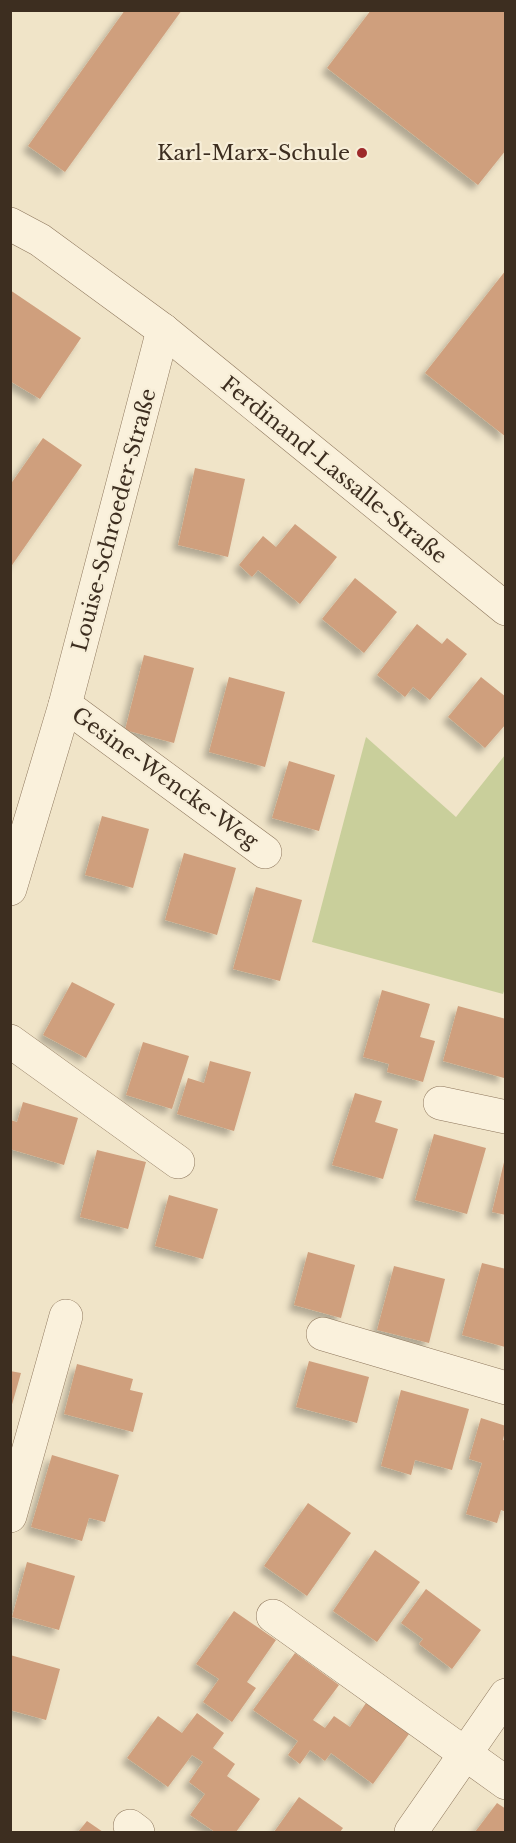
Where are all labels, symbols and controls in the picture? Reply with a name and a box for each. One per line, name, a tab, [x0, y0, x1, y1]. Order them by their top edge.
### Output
place label: Karl-Marx-Schule	[157, 140, 350, 166]
marker: Karl-Marx-Schule	[355, 146, 369, 160]
street label: Ferdinand-Lassalle-Straße	[216, 371, 452, 569]
street label: Louise-Schroeder-Straße	[66, 386, 162, 654]
street label: Gesine-Wencke-Weg	[67, 702, 264, 855]

